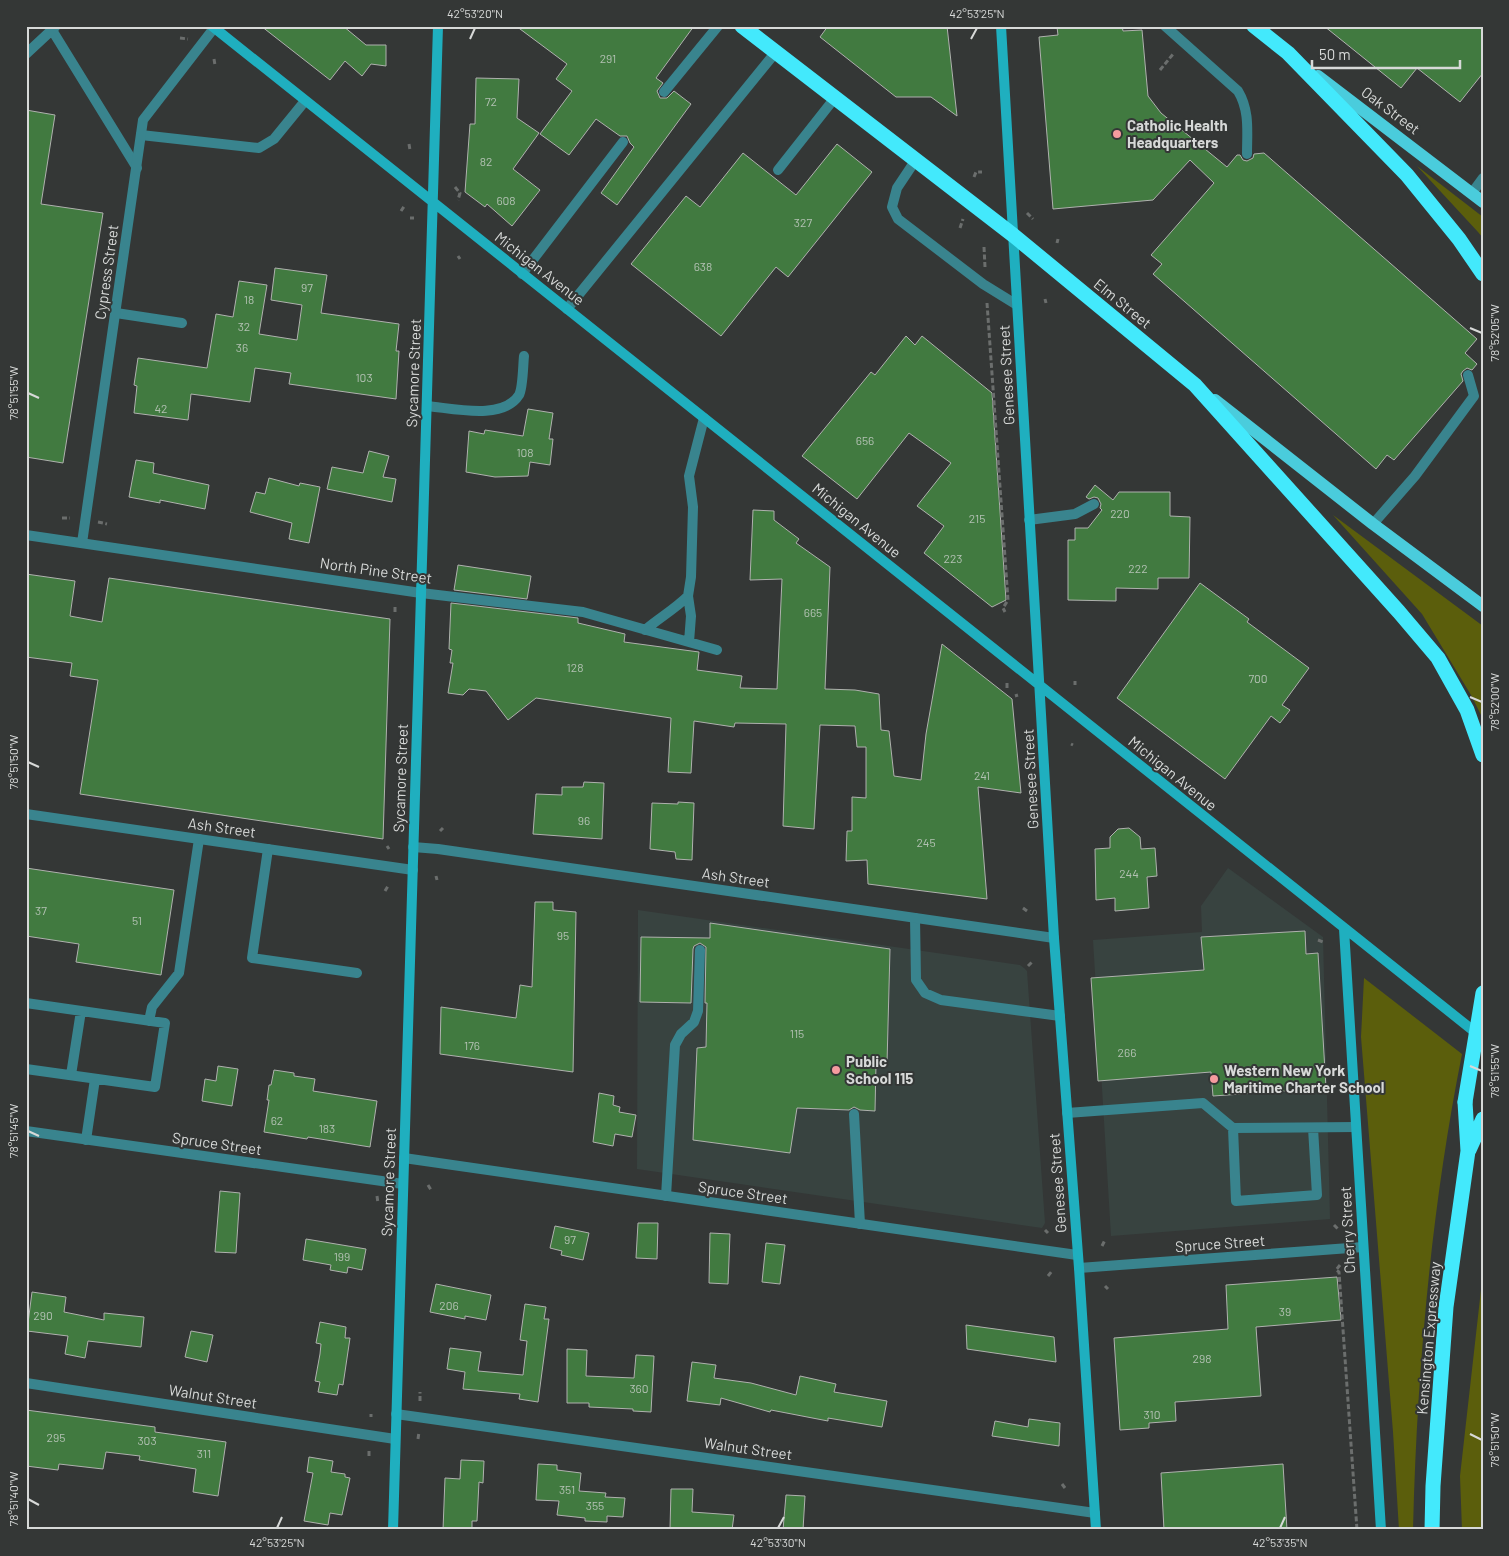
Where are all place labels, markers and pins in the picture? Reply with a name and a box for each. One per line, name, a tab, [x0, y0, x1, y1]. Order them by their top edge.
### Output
place label: Catholic Health Headquarters	[1127, 116, 1228, 151]
marker: Catholic Health Headquarters	[1111, 128, 1123, 140]
place label: Public School 115	[846, 1052, 913, 1087]
place label: Western New York Maritime Charter School	[1224, 1061, 1385, 1096]
marker: Public School 115	[830, 1064, 842, 1076]
marker: Western New York Maritime Charter School	[1208, 1073, 1220, 1085]

